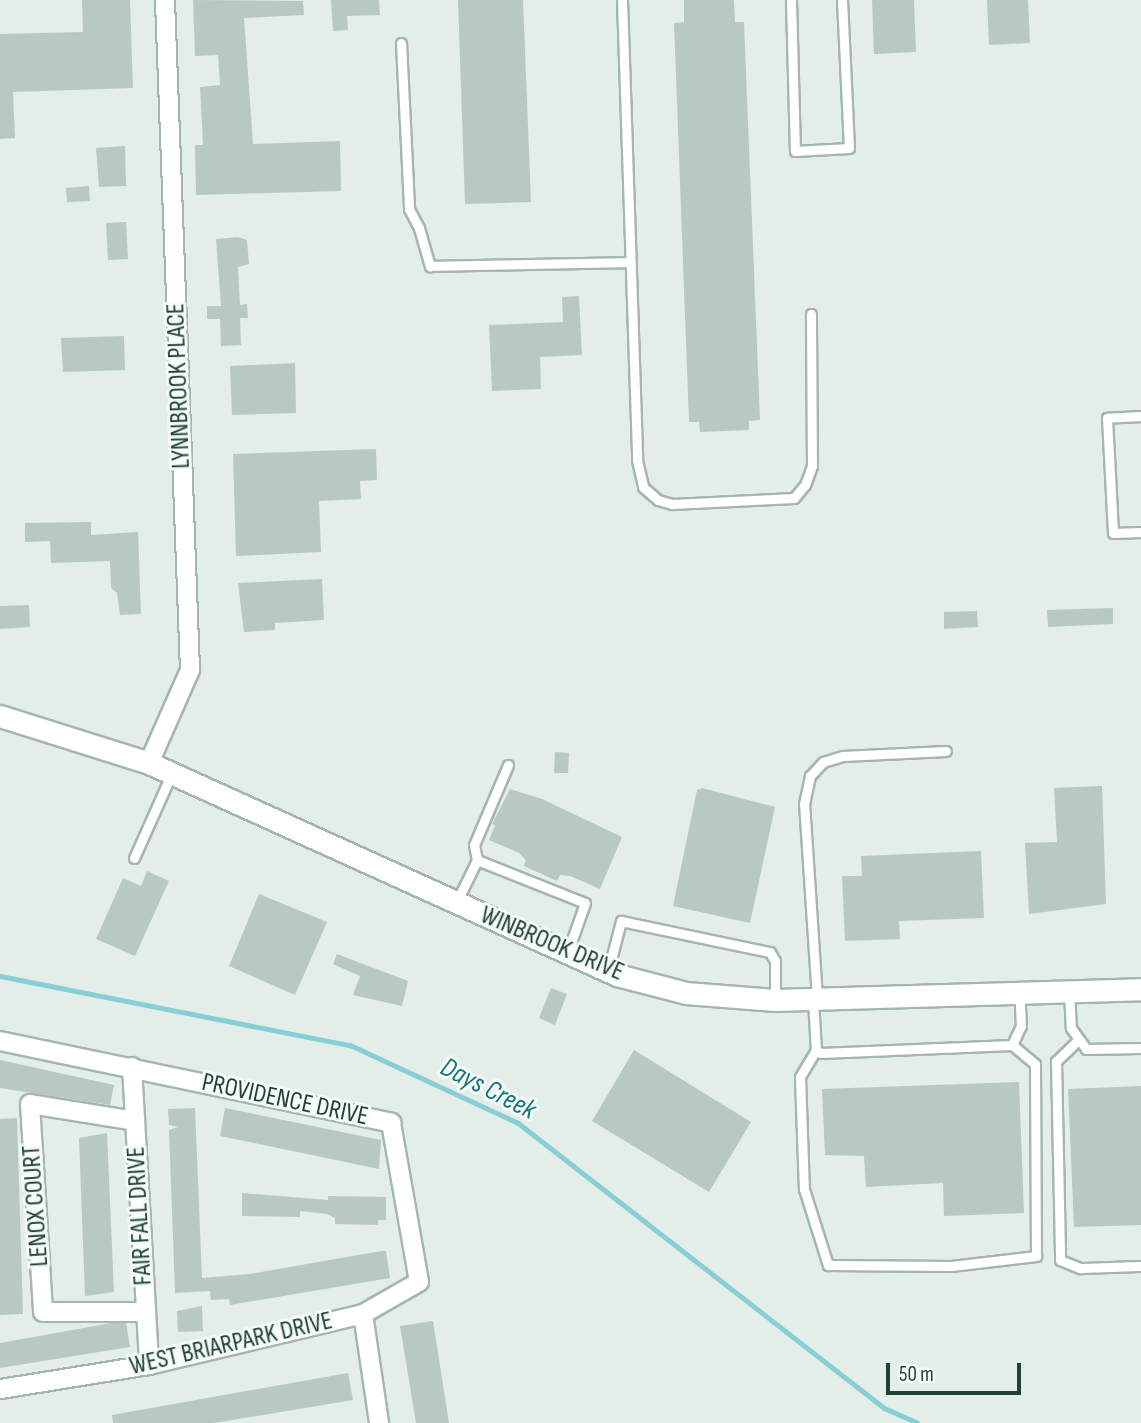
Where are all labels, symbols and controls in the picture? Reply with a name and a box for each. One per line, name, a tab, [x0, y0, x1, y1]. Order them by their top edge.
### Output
street label: LYNNBROOK PLACE	[161, 303, 197, 469]
street label: WINBROOK DRIVE	[476, 900, 628, 988]
water label: Days Creek	[435, 1051, 541, 1127]
street label: PROVIDENCE DRIVE	[199, 1067, 371, 1133]
street label: LENOX COURT	[16, 1144, 56, 1268]
street label: FAIR FALL DRIVE	[121, 1146, 159, 1286]
street label: WEST BRIARPARK DRIVE	[127, 1305, 335, 1383]
scale bar	[889, 1350, 1024, 1394]
text: 50 m	[899, 1362, 934, 1387]

